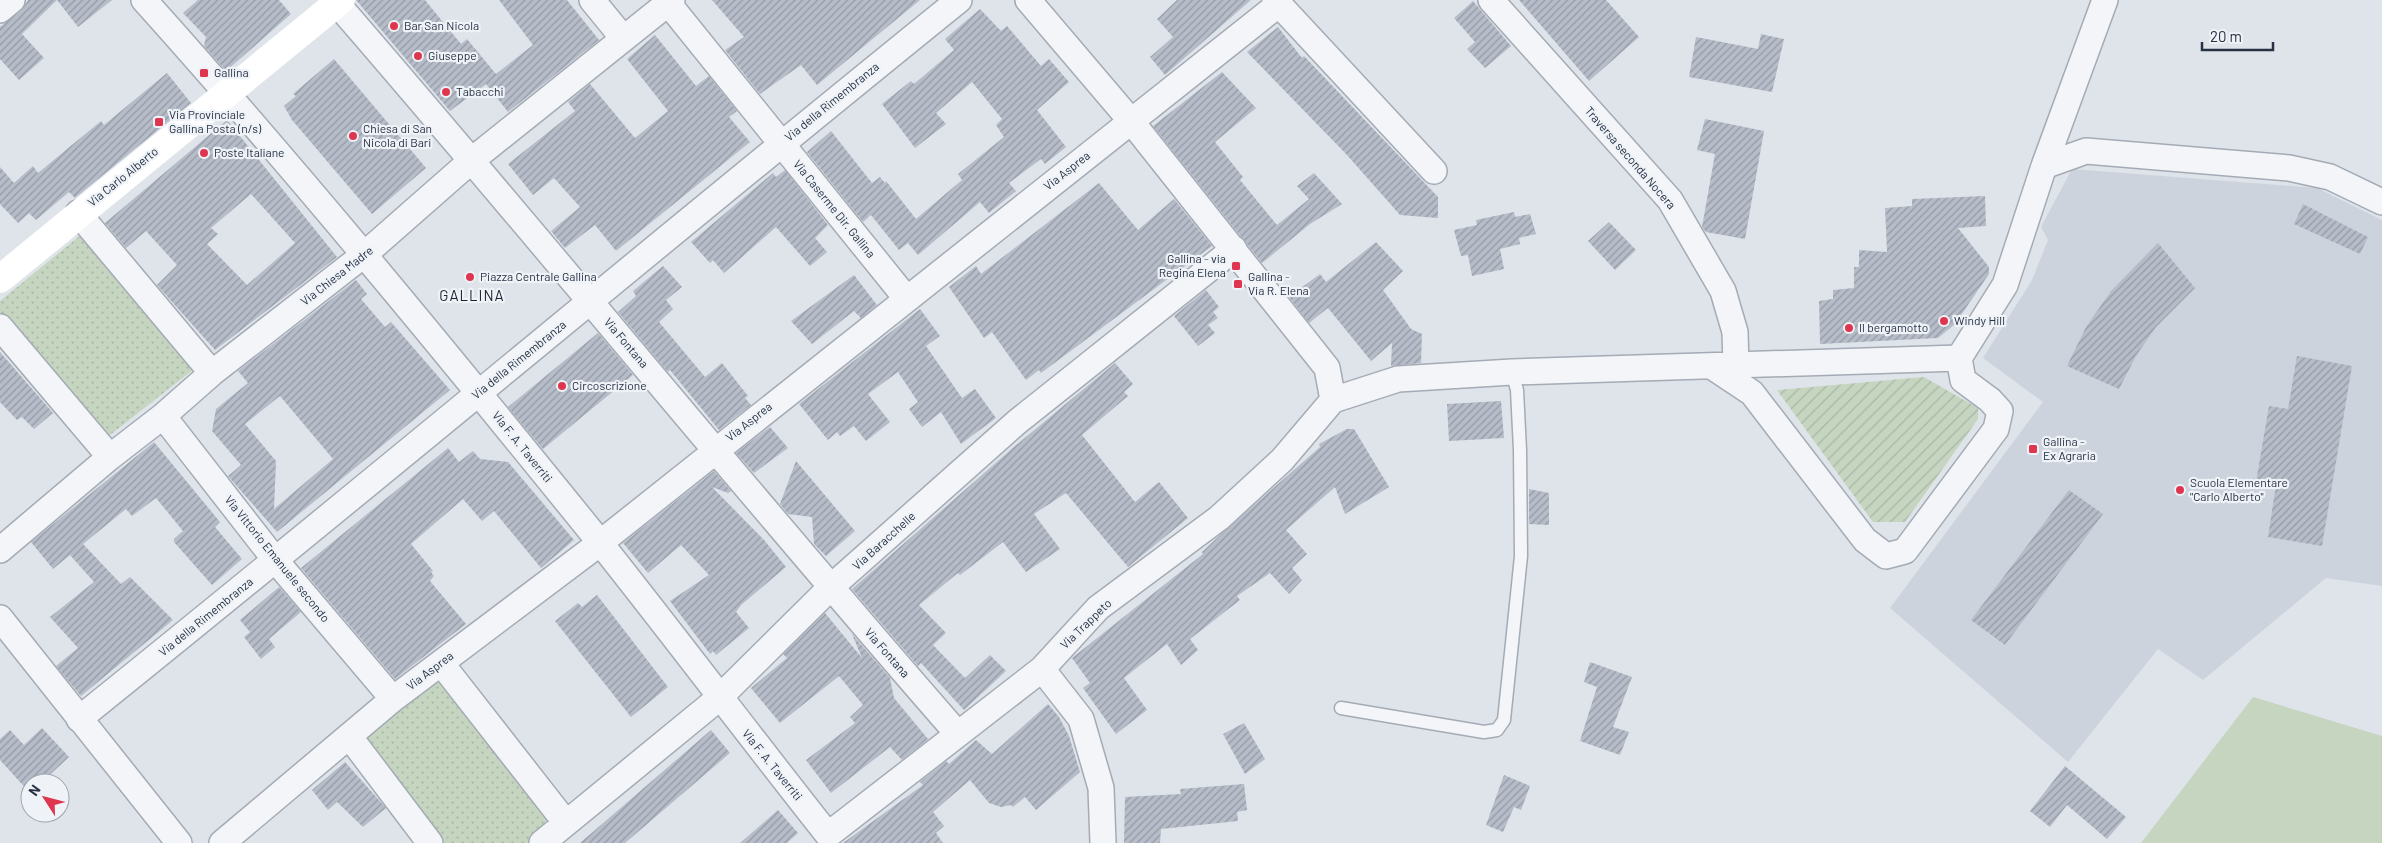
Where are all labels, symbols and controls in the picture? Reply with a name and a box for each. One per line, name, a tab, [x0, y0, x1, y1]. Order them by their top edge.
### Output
place label: Bar San Nicola	[404, 18, 479, 32]
marker: Bar San Nicola	[388, 20, 400, 32]
scale bar	[2202, 20, 2273, 52]
text: 20 m	[2210, 27, 2242, 45]
place label: Giuseppe	[428, 48, 477, 62]
marker: Giuseppe	[412, 50, 424, 62]
street label: Via della Rimembranza	[781, 59, 881, 144]
place label: Gallina	[214, 65, 249, 79]
marker: Gallina	[198, 67, 210, 79]
place label: Tabacchi	[456, 84, 503, 98]
marker: Tabacchi	[440, 86, 452, 98]
street label: Traversa seconda Nocera	[1582, 103, 1679, 211]
place label: Via Provinciale Gallina Posta (n/s)	[169, 107, 262, 135]
marker: Via Provinciale Gallina Posta (n/s)	[153, 116, 165, 128]
place label: Chiesa di San Nicola di Bari	[363, 121, 432, 149]
marker: Chiesa di San Nicola di Bari	[347, 130, 359, 142]
street label: Via Carlo Alberto	[84, 144, 160, 209]
place label: Poste Italiane	[214, 145, 285, 159]
marker: Poste Italiane	[198, 147, 210, 159]
street label: Via Asprea	[1040, 148, 1092, 193]
street label: Via Caserme Dir. Gallina	[791, 157, 879, 260]
street label: Via Chiesa Madre	[297, 243, 375, 308]
place label: Gallina - via Regina Elena	[1159, 251, 1226, 279]
marker: Gallina - via Regina Elena	[1230, 260, 1242, 272]
place label: Piazza Centrale Gallina	[480, 269, 597, 283]
place label: Gallina - Via R. Elena	[1248, 269, 1309, 297]
marker: Piazza Centrale Gallina	[464, 271, 476, 283]
marker: Gallina - Via R. Elena	[1232, 278, 1244, 290]
district label: GALLINA	[439, 286, 505, 304]
place label: Windy Hill	[1954, 313, 2005, 327]
street label: Via Fontana	[602, 314, 652, 370]
marker: Windy Hill	[1938, 315, 1950, 327]
street label: Via della Rimembranza	[468, 317, 568, 402]
place label: Il bergamotto	[1859, 320, 1928, 334]
marker: Il bergamotto	[1843, 322, 1855, 334]
place label: Circoscrizione	[572, 378, 647, 392]
marker: Circoscrizione	[556, 380, 568, 392]
street label: Via Asprea	[722, 399, 774, 444]
street label: Via F. A. Taverriti	[490, 408, 556, 485]
place label: Gallina - Ex Agraria	[2043, 434, 2096, 462]
marker: Gallina - Ex Agraria	[2027, 443, 2039, 455]
place label: Scuola Elementare "Carlo Alberto"	[2190, 475, 2288, 503]
marker: Scuola Elementare "Carlo Alberto"	[2174, 484, 2186, 496]
street label: Via Vittorio Emanuele secondo	[222, 492, 333, 624]
street label: Via Baracchelle	[849, 508, 918, 572]
street label: Via della Rimembranza	[155, 574, 255, 659]
street label: Via Trappeto	[1057, 595, 1114, 651]
street label: Via Fontana	[862, 625, 913, 680]
street label: Via Asprea	[403, 648, 456, 692]
street label: Via F. A. Taverriti	[740, 726, 806, 803]
north arrow	[20, 773, 70, 823]
text: N	[24, 781, 44, 799]

